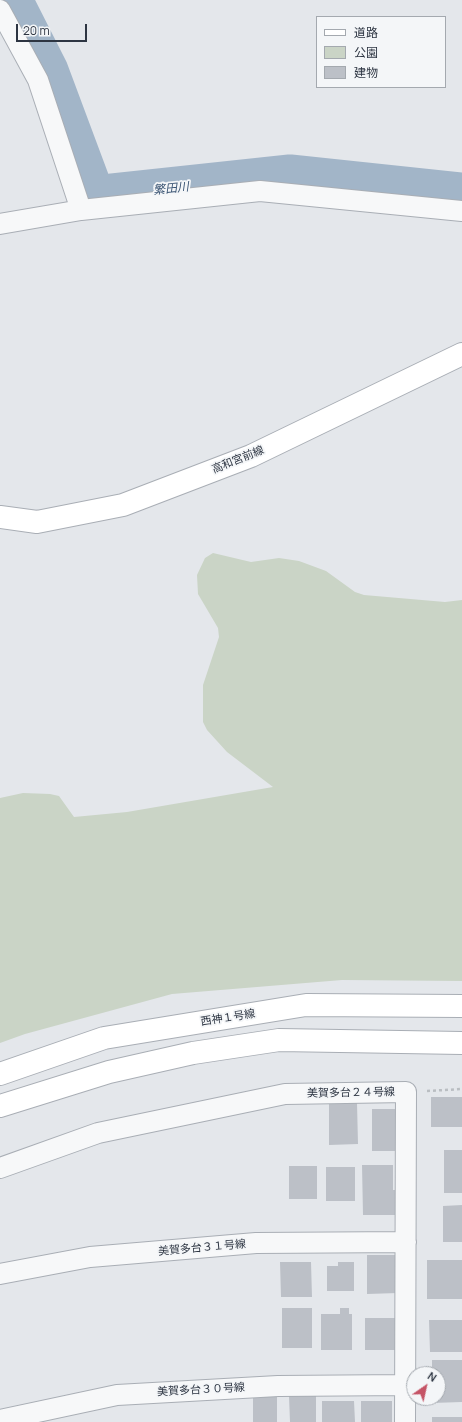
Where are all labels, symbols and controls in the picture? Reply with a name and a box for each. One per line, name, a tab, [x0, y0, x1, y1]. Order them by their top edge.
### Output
scale bar	[18, 16, 89, 42]
legend	[316, 16, 446, 88]
text: 20 m	[23, 22, 50, 39]
text: 道路	[354, 24, 378, 41]
text: 公園	[354, 44, 378, 61]
text: 建物	[354, 64, 378, 81]
water label: 繁田川	[152, 180, 190, 198]
street label: 高和宮前線	[210, 444, 266, 476]
street label: 西神１号線	[200, 1007, 256, 1029]
street label: 美賀多台２４号線	[307, 1086, 395, 1100]
street label: 美賀多台３１号線	[158, 1238, 246, 1258]
north arrow	[406, 1366, 446, 1406]
text: N	[425, 1368, 440, 1385]
street label: 美賀多台３０号線	[157, 1381, 245, 1399]

